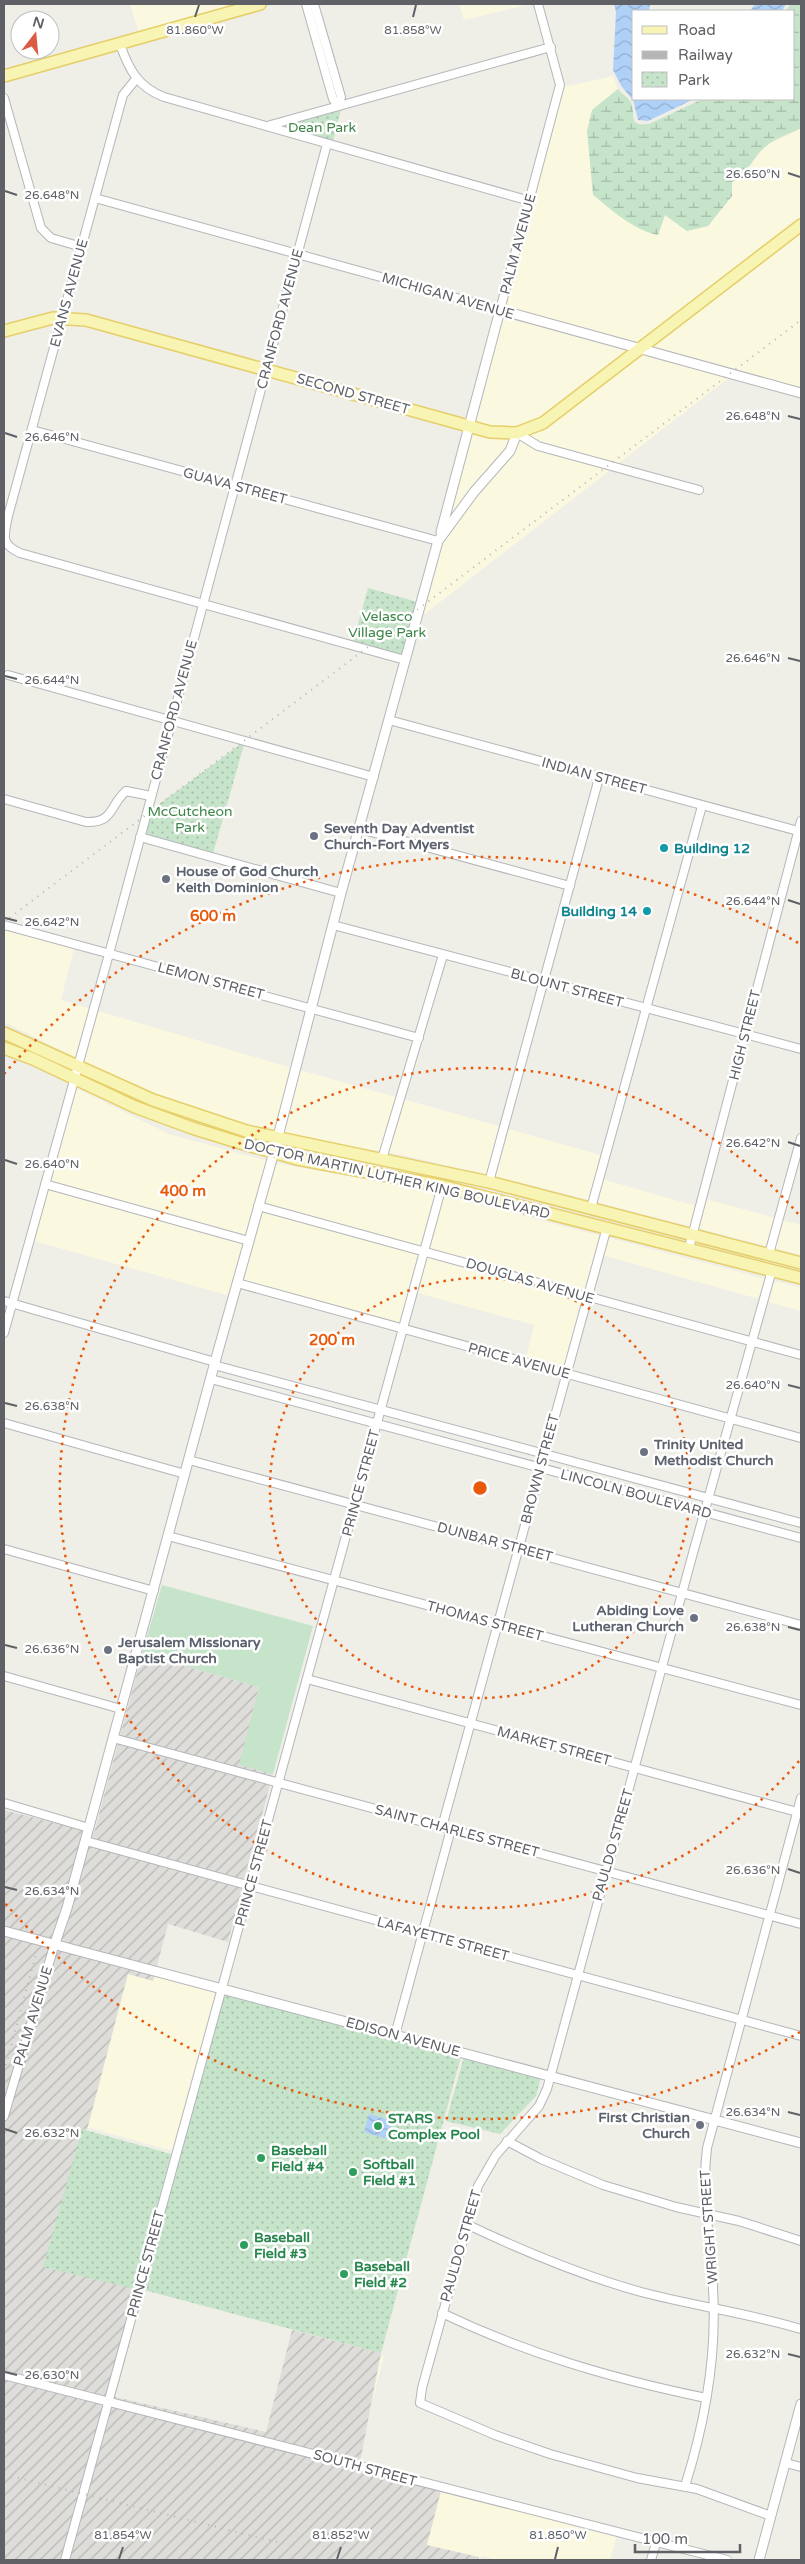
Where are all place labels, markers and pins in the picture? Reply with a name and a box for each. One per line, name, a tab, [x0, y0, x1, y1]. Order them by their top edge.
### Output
place label: Seventh Day Adventist Church-Fort Myers	[324, 820, 475, 853]
marker: Seventh Day Adventist Church-Fort Myers	[308, 830, 320, 842]
place label: Building 12	[674, 840, 750, 857]
marker: Building 12	[658, 842, 670, 854]
place label: House of God Church Keith Dominion	[176, 863, 319, 896]
marker: House of God Church Keith Dominion	[160, 873, 172, 885]
place label: Building 14	[561, 903, 637, 920]
marker: Building 14	[641, 905, 653, 917]
place label: Trinity United Methodist Church	[653, 1436, 773, 1469]
marker: Trinity United Methodist Church	[638, 1446, 650, 1458]
centre of rings	[471, 1479, 489, 1497]
place label: Abiding Love Lutheran Church	[572, 1602, 684, 1635]
marker: Abiding Love Lutheran Church	[688, 1612, 700, 1624]
place label: Jerusalem Missionary Baptist Church	[117, 1634, 261, 1667]
marker: Jerusalem Missionary Baptist Church	[102, 1644, 114, 1656]
place label: First Christian Church	[598, 2109, 690, 2142]
place label: STARS Complex Pool	[388, 2110, 480, 2143]
marker: First Christian Church	[694, 2119, 706, 2131]
marker: STARS Complex Pool	[372, 2120, 384, 2132]
place label: Baseball Field #4	[271, 2142, 327, 2175]
marker: Baseball Field #4	[255, 2152, 267, 2164]
place label: Softball Field #1	[363, 2156, 416, 2189]
marker: Softball Field #1	[347, 2166, 359, 2178]
place label: Baseball Field #3	[254, 2229, 310, 2262]
marker: Baseball Field #3	[238, 2239, 250, 2251]
place label: Baseball Field #2	[354, 2258, 410, 2291]
marker: Baseball Field #2	[338, 2268, 350, 2280]

